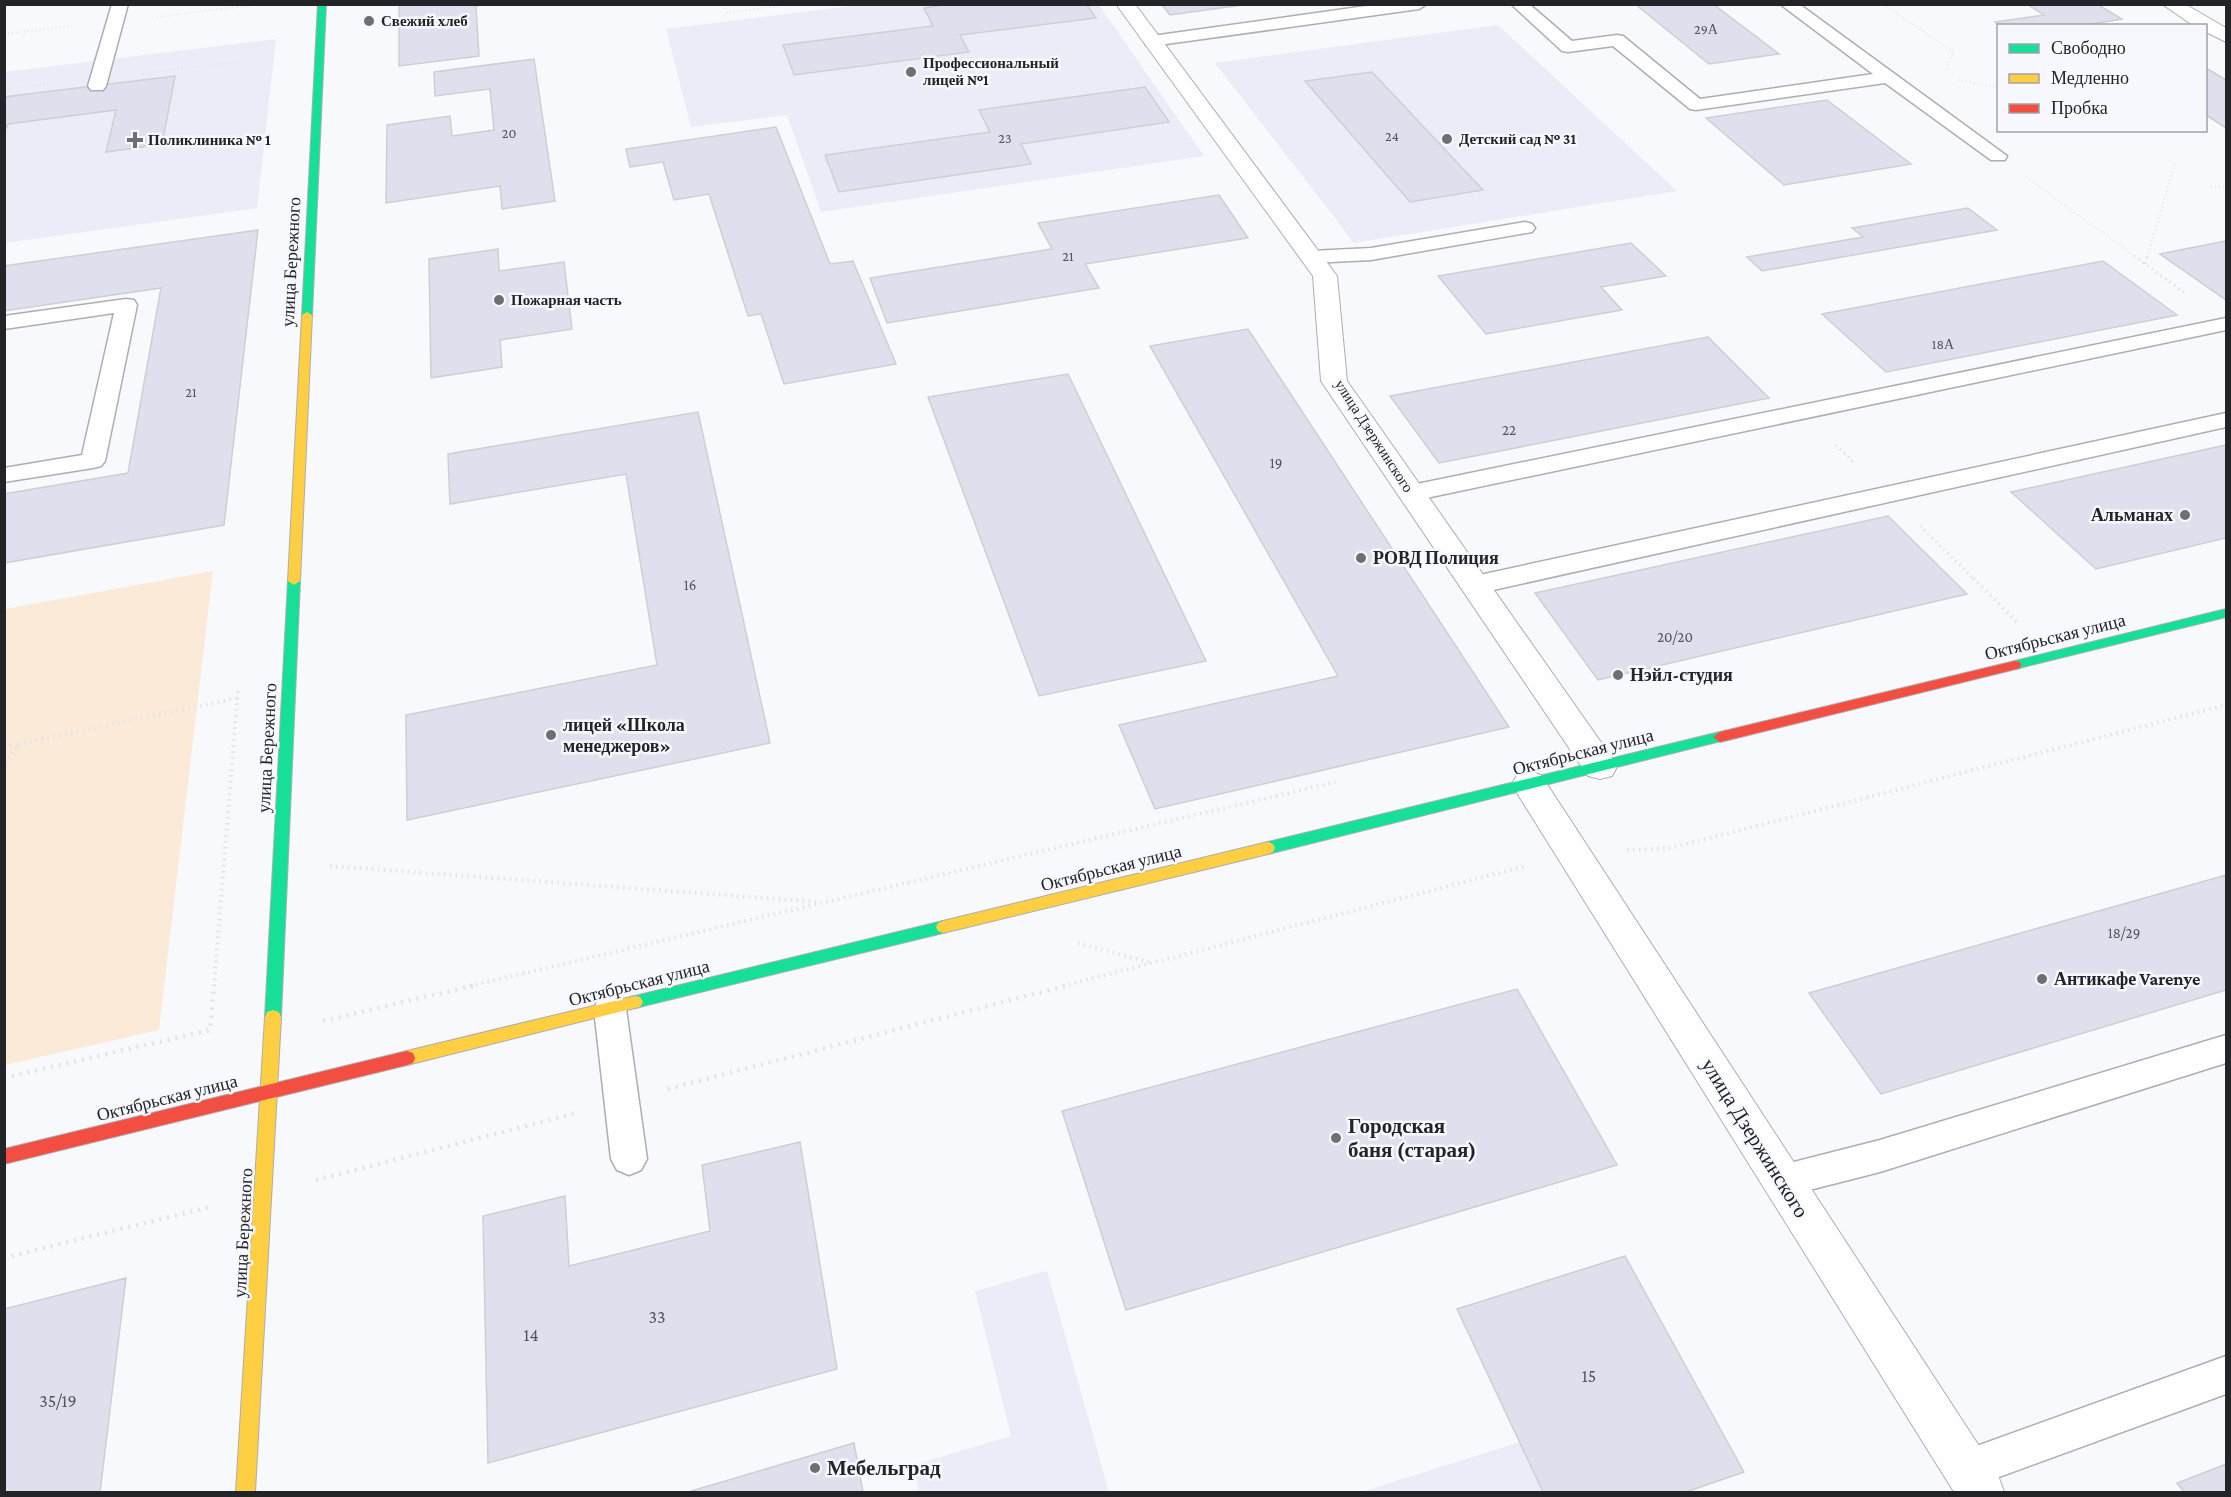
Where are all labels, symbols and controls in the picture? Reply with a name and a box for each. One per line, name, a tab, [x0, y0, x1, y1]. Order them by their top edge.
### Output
place label: Свежий хлеб	[381, 13, 468, 29]
marker: Свежий хлеб	[362, 14, 376, 28]
house number: 29А	[1694, 21, 1719, 37]
legend	[1997, 24, 2207, 132]
text: Свободно	[2051, 38, 2126, 58]
place label: Профессиональный лицей №1	[923, 55, 1059, 88]
marker: Профессиональный лицей №1	[904, 65, 918, 79]
text: Медленно	[2051, 68, 2129, 88]
text: Пробка	[2051, 98, 2108, 118]
house number: 20	[502, 125, 516, 141]
house number: 24	[1385, 128, 1399, 144]
house number: 23	[998, 130, 1012, 146]
marker: Поликлиника № 1	[126, 131, 144, 149]
place label: Детский сад № 31	[1459, 131, 1576, 147]
place label: Поликлиника № 1	[148, 132, 271, 148]
marker: Детский сад № 31	[1440, 132, 1454, 146]
street label: улица Бережного	[278, 196, 304, 328]
house number: 21	[1062, 248, 1074, 264]
place label: Пожарная часть	[511, 292, 622, 308]
marker: Пожарная часть	[492, 293, 506, 307]
house number: 18А	[1932, 336, 1955, 352]
street label: улица Дзержинского	[1332, 377, 1416, 495]
house number: 21	[185, 384, 197, 400]
house number: 22	[1502, 422, 1516, 438]
house number: 19	[1270, 455, 1282, 471]
place label: Альманах	[2091, 505, 2173, 525]
marker: Альманах	[2178, 508, 2192, 522]
place label: РОВД Полиция	[1373, 548, 1499, 568]
marker: РОВД Полиция	[1354, 551, 1368, 565]
house number: 16	[684, 577, 696, 593]
street label: Октябрьская улица	[1983, 610, 2127, 664]
house number: 20/20	[1657, 629, 1693, 645]
place label: Нэйл-студия	[1630, 665, 1733, 685]
marker: Нэйл-студия	[1611, 668, 1625, 682]
street label: улица Бережного	[254, 682, 280, 814]
place label: лицей «Школа менеджеров»	[563, 715, 685, 756]
street label: Октябрьская улица	[1511, 725, 1655, 779]
marker: лицей «Школа менеджеров»	[544, 728, 558, 742]
street label: Октябрьская улица	[1039, 841, 1183, 895]
house number: 18/29	[2108, 925, 2140, 941]
street label: Октябрьская улица	[567, 956, 711, 1010]
place label: Антикафе Varenye	[2054, 969, 2200, 989]
marker: Антикафе Varenye	[2035, 972, 2049, 986]
street label: улица Дзержинского	[1696, 1054, 1814, 1222]
street label: Октябрьская улица	[95, 1071, 239, 1125]
place label: Городская баня (старая)	[1348, 1114, 1476, 1162]
marker: Городская баня (старая)	[1329, 1131, 1343, 1145]
street label: улица Бережного	[230, 1167, 256, 1299]
house number: 33	[649, 1307, 666, 1327]
house number: 14	[523, 1325, 539, 1345]
house number: 15	[1582, 1366, 1596, 1386]
house number: 35/19	[39, 1391, 77, 1411]
place label: Мебельград	[827, 1456, 941, 1480]
marker: Мебельград	[808, 1461, 822, 1475]

